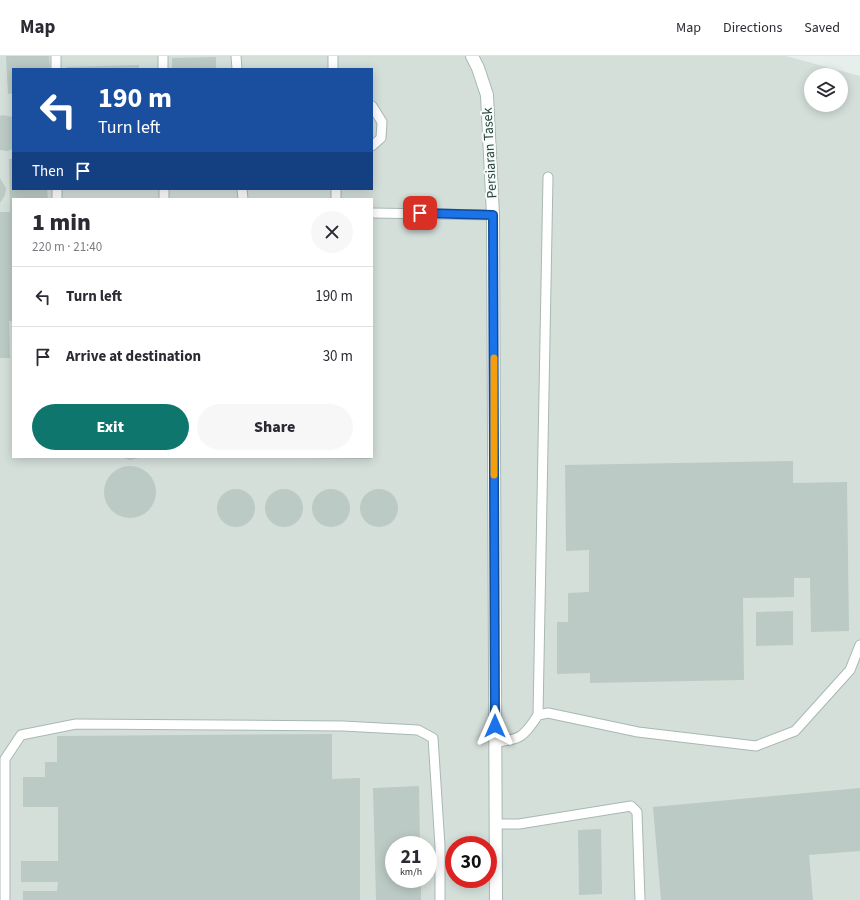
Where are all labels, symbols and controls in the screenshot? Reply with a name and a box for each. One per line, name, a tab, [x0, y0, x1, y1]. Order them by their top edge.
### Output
text: Map	[20, 14, 55, 41]
text: Map	[676, 18, 701, 38]
text: Directions	[723, 18, 782, 38]
text: Saved	[804, 18, 840, 38]
map controls	[804, 68, 848, 112]
button: layers	[804, 68, 848, 112]
text: 190 m	[98, 78, 172, 118]
icon: left	[32, 84, 84, 136]
street label: Persiaran Tasek	[478, 107, 502, 199]
text: Turn left	[98, 115, 160, 140]
icon: arrive	[72, 160, 94, 182]
text: Then	[32, 161, 64, 182]
pin	[403, 196, 437, 230]
icon: arrive	[409, 202, 431, 224]
text: 1 min	[32, 205, 91, 240]
button: close	[311, 211, 353, 253]
text: 220 m · 21:40	[32, 238, 102, 256]
icon: left	[32, 286, 54, 308]
text: Turn left	[66, 286, 122, 307]
text: 190 m	[315, 286, 353, 307]
icon: arrive	[32, 346, 54, 368]
text: Arrive at destination	[66, 346, 201, 367]
text: 30 m	[323, 346, 353, 367]
button: Exit	[32, 404, 189, 450]
button: Share	[197, 404, 353, 450]
position arrow	[474, 705, 516, 747]
speed limit sign: 30	[445, 836, 497, 888]
text: 21	[400, 843, 422, 871]
text: km/h	[400, 865, 422, 879]

